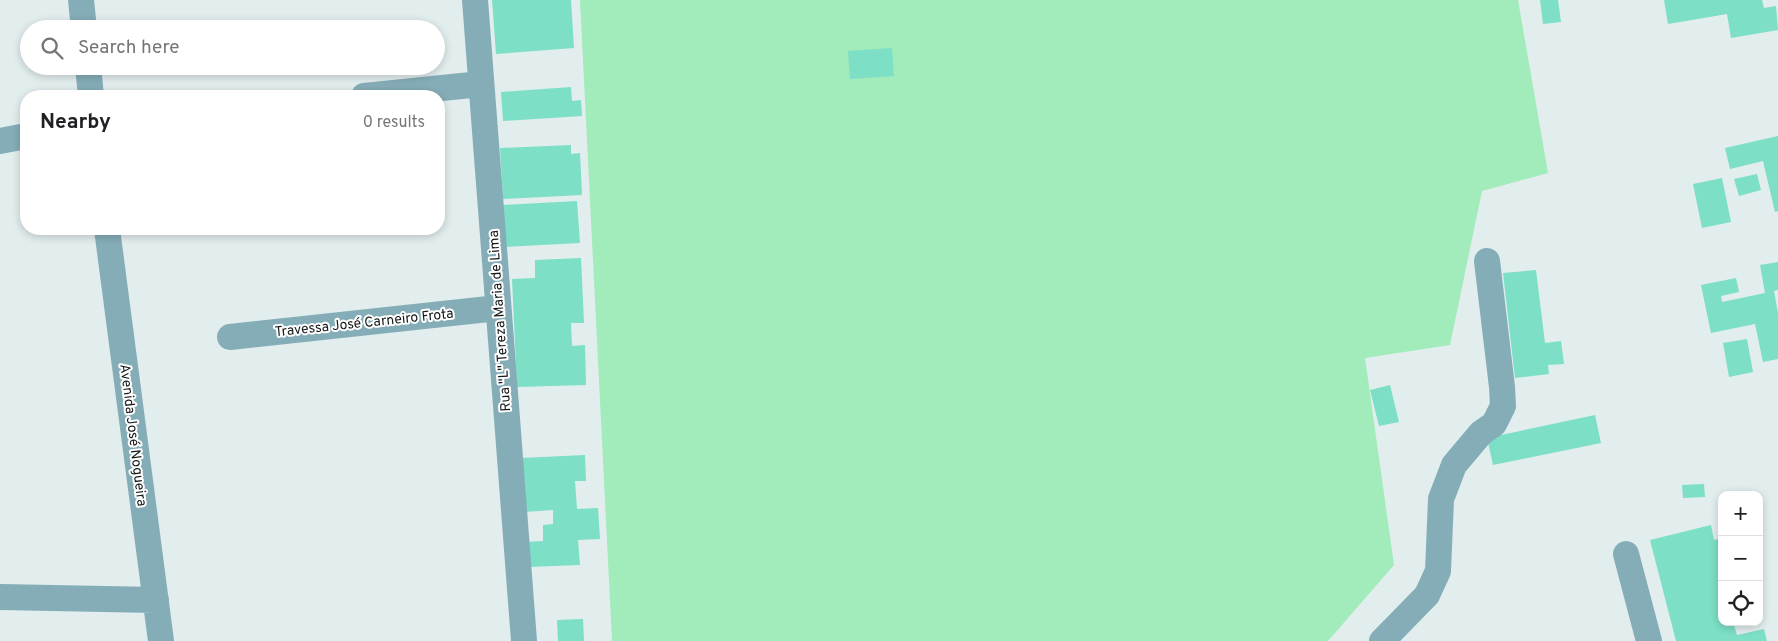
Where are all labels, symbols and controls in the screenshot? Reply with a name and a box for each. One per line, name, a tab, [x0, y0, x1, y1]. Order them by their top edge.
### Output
search box	[20, 20, 445, 75]
icon: search	[38, 34, 66, 62]
text: Search here	[78, 36, 180, 60]
text: Nearby	[40, 109, 111, 136]
text: 0 results	[363, 113, 425, 133]
street label: Rua "L" Tereza Maria de Lima	[486, 230, 515, 412]
street label: Travessa José Carneiro Frota	[274, 306, 454, 341]
street label: Avenida José Nogueira	[115, 363, 150, 507]
map controls	[1718, 491, 1763, 626]
button: +	[1718, 491, 1763, 536]
button: −	[1718, 536, 1763, 581]
button: locate	[1718, 581, 1763, 626]

